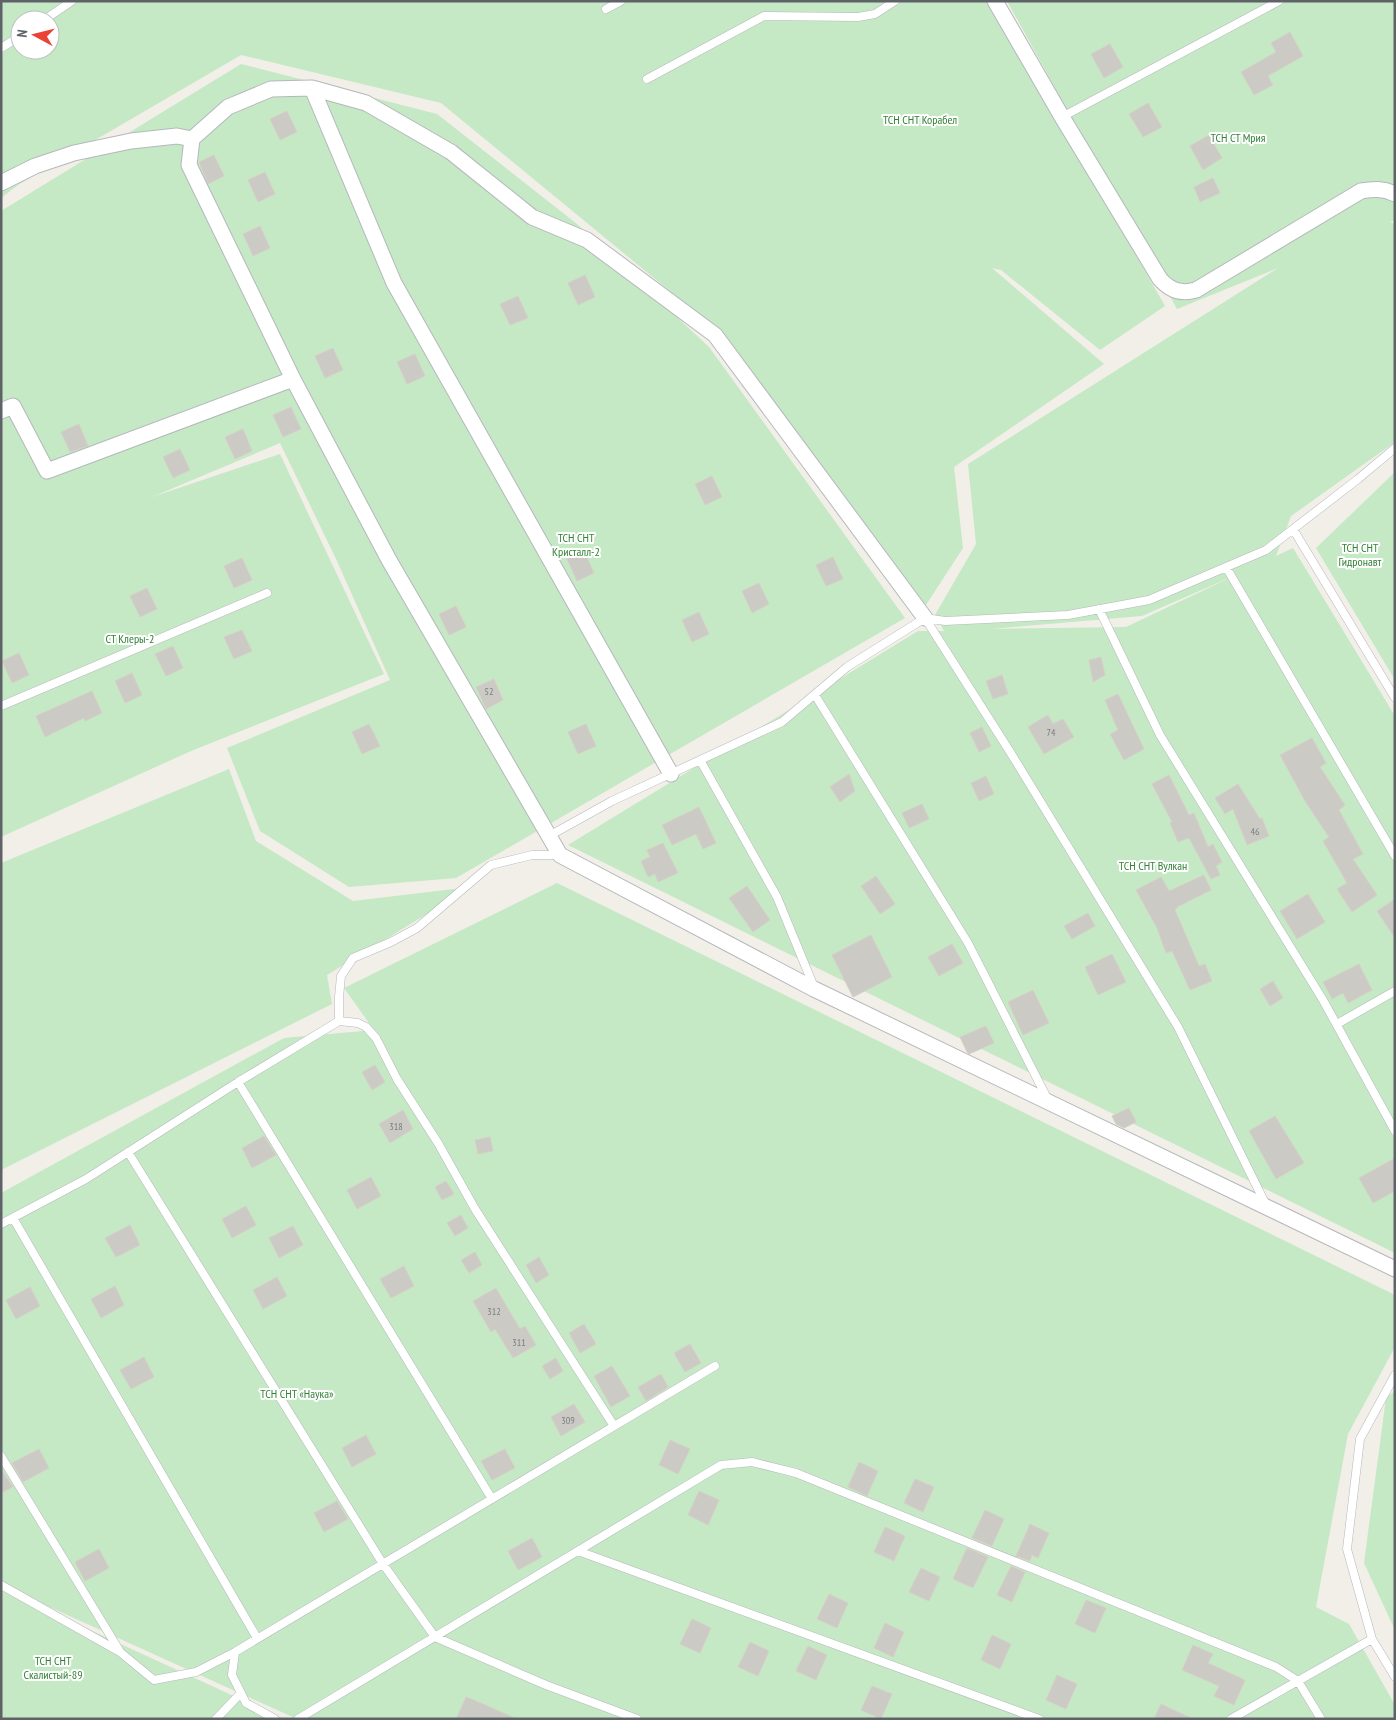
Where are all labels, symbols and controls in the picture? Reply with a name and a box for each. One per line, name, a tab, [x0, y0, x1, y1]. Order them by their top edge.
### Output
north arrow	[10, 10, 60, 60]
text: N	[13, 29, 31, 38]
park label: ТСН СНТ Корабел	[883, 112, 957, 127]
park label: ТСН СТ Мрия	[1211, 130, 1266, 145]
park label: ТСН СНТ Кристалл-2	[552, 530, 600, 559]
park label: ТСН СНТ Гидронавт	[1339, 540, 1382, 569]
park label: СТ Клеры-2	[106, 631, 154, 646]
house number: 52	[485, 685, 494, 698]
house number: 74	[1047, 726, 1056, 739]
house number: 46	[1251, 825, 1260, 838]
park label: ТСН СНТ Вулкан	[1119, 858, 1187, 873]
house number: 318	[389, 1120, 403, 1133]
house number: 312	[487, 1305, 501, 1318]
house number: 311	[512, 1336, 526, 1349]
park label: ТСН СНТ «Наука»	[260, 1386, 334, 1401]
house number: 309	[561, 1414, 575, 1427]
park label: ТСН СНТ Скалистый-89	[23, 1653, 83, 1682]

